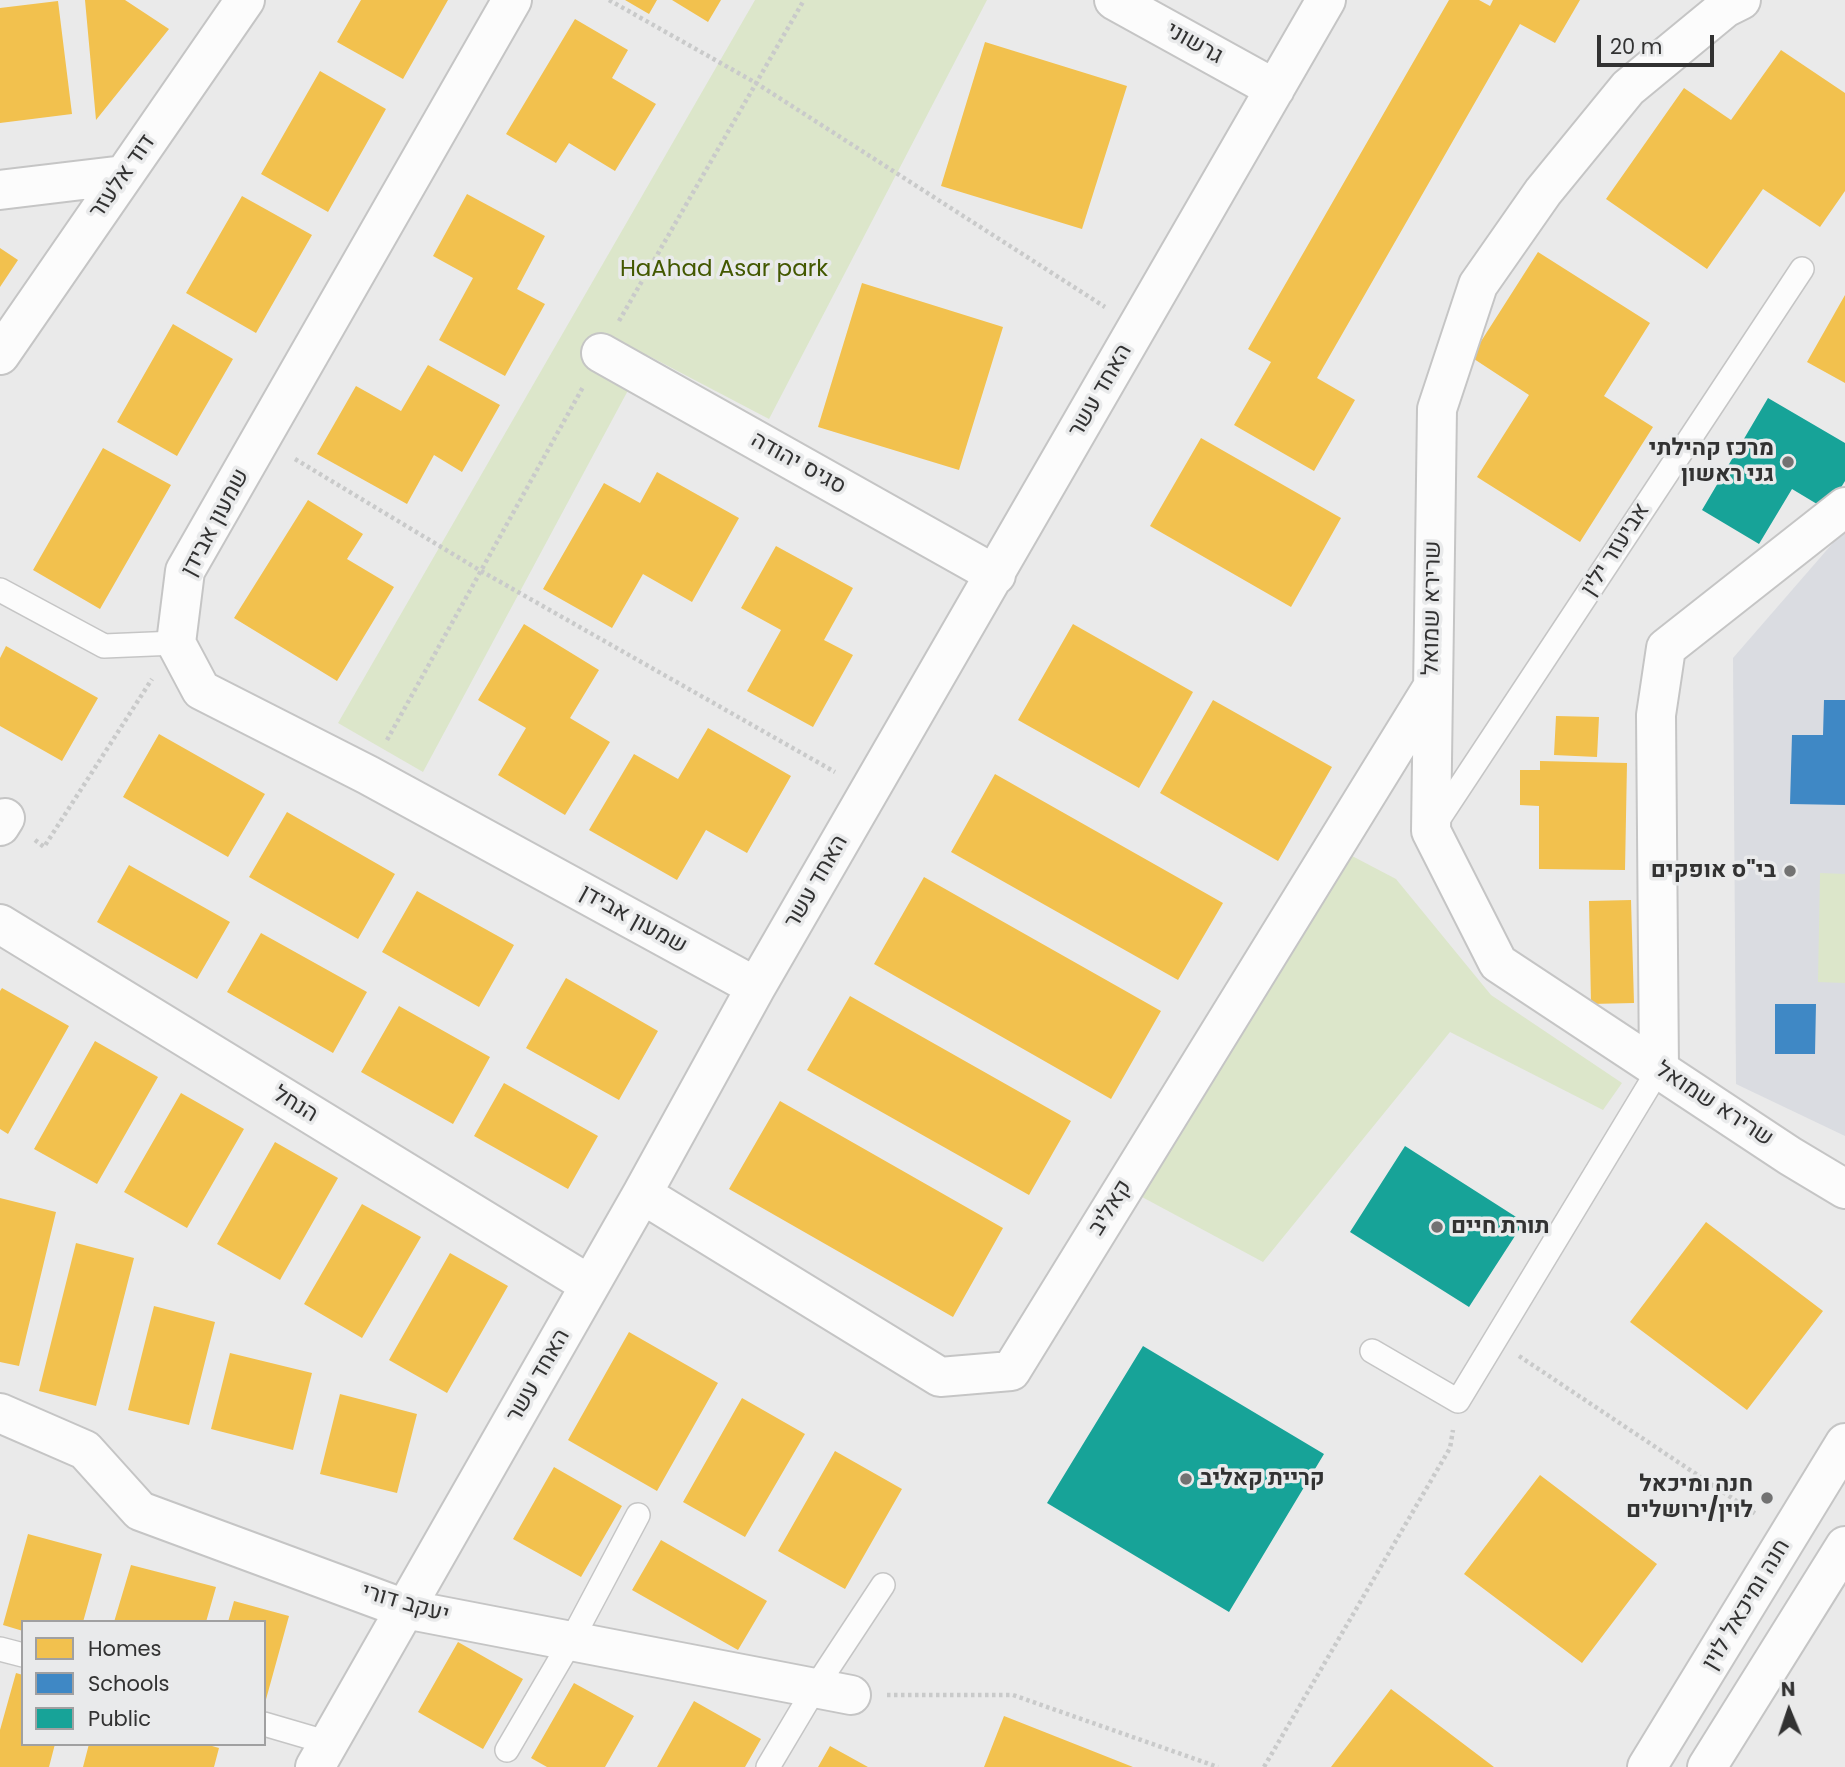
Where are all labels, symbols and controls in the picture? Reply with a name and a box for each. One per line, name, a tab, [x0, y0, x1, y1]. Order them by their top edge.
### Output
street label: גרשוני	[1161, 17, 1227, 71]
scale bar	[1600, 21, 1717, 65]
text: 20 m	[1610, 32, 1663, 61]
street label: דוד אלעזר	[84, 130, 162, 224]
park label: HaAhad Asar park	[620, 256, 828, 284]
street label: האחד עשר	[1063, 339, 1139, 443]
street label: סגיס יהודה	[746, 427, 850, 501]
place label: מרכז קהילתי גני ראשון	[1649, 435, 1774, 489]
marker: מרכז קהילתי גני ראשון	[1780, 454, 1796, 470]
street label: שמעון אבידן	[176, 464, 256, 582]
street label: אביעזר ילין	[1576, 498, 1656, 602]
street label: שרירא שמואל	[1418, 540, 1448, 676]
street label: האחד עשר	[779, 830, 855, 934]
place label: בי"ס אופקים	[1651, 857, 1776, 885]
marker: בי"ס אופקים	[1782, 863, 1798, 879]
street label: שמעון אבידן	[575, 879, 691, 961]
street label: שרירא שמואל	[1650, 1057, 1778, 1153]
street label: הנחל	[267, 1081, 323, 1129]
street label: קאליב	[1083, 1175, 1139, 1241]
place label: תורת חיים	[1451, 1213, 1549, 1241]
marker: תורת חיים	[1429, 1219, 1445, 1235]
street label: האחד עשר	[501, 1324, 577, 1428]
place label: קריית קאליב	[1200, 1465, 1325, 1493]
marker: קריית קאליב	[1178, 1471, 1194, 1487]
place label: חנה ומיכאל לוין/ירושלים	[1626, 1471, 1753, 1525]
marker: חנה ומיכאל לוין/ירושלים	[1759, 1490, 1775, 1506]
street label: חנה ומיכאל לוין	[1697, 1535, 1797, 1675]
street label: יעקב דורי	[358, 1578, 452, 1630]
legend	[21, 1620, 266, 1746]
text: Homes	[88, 1634, 162, 1663]
text: Schools	[88, 1669, 170, 1698]
north arrow	[1754, 1676, 1824, 1746]
text: N	[1781, 1676, 1796, 1703]
text: Public	[88, 1704, 151, 1733]

